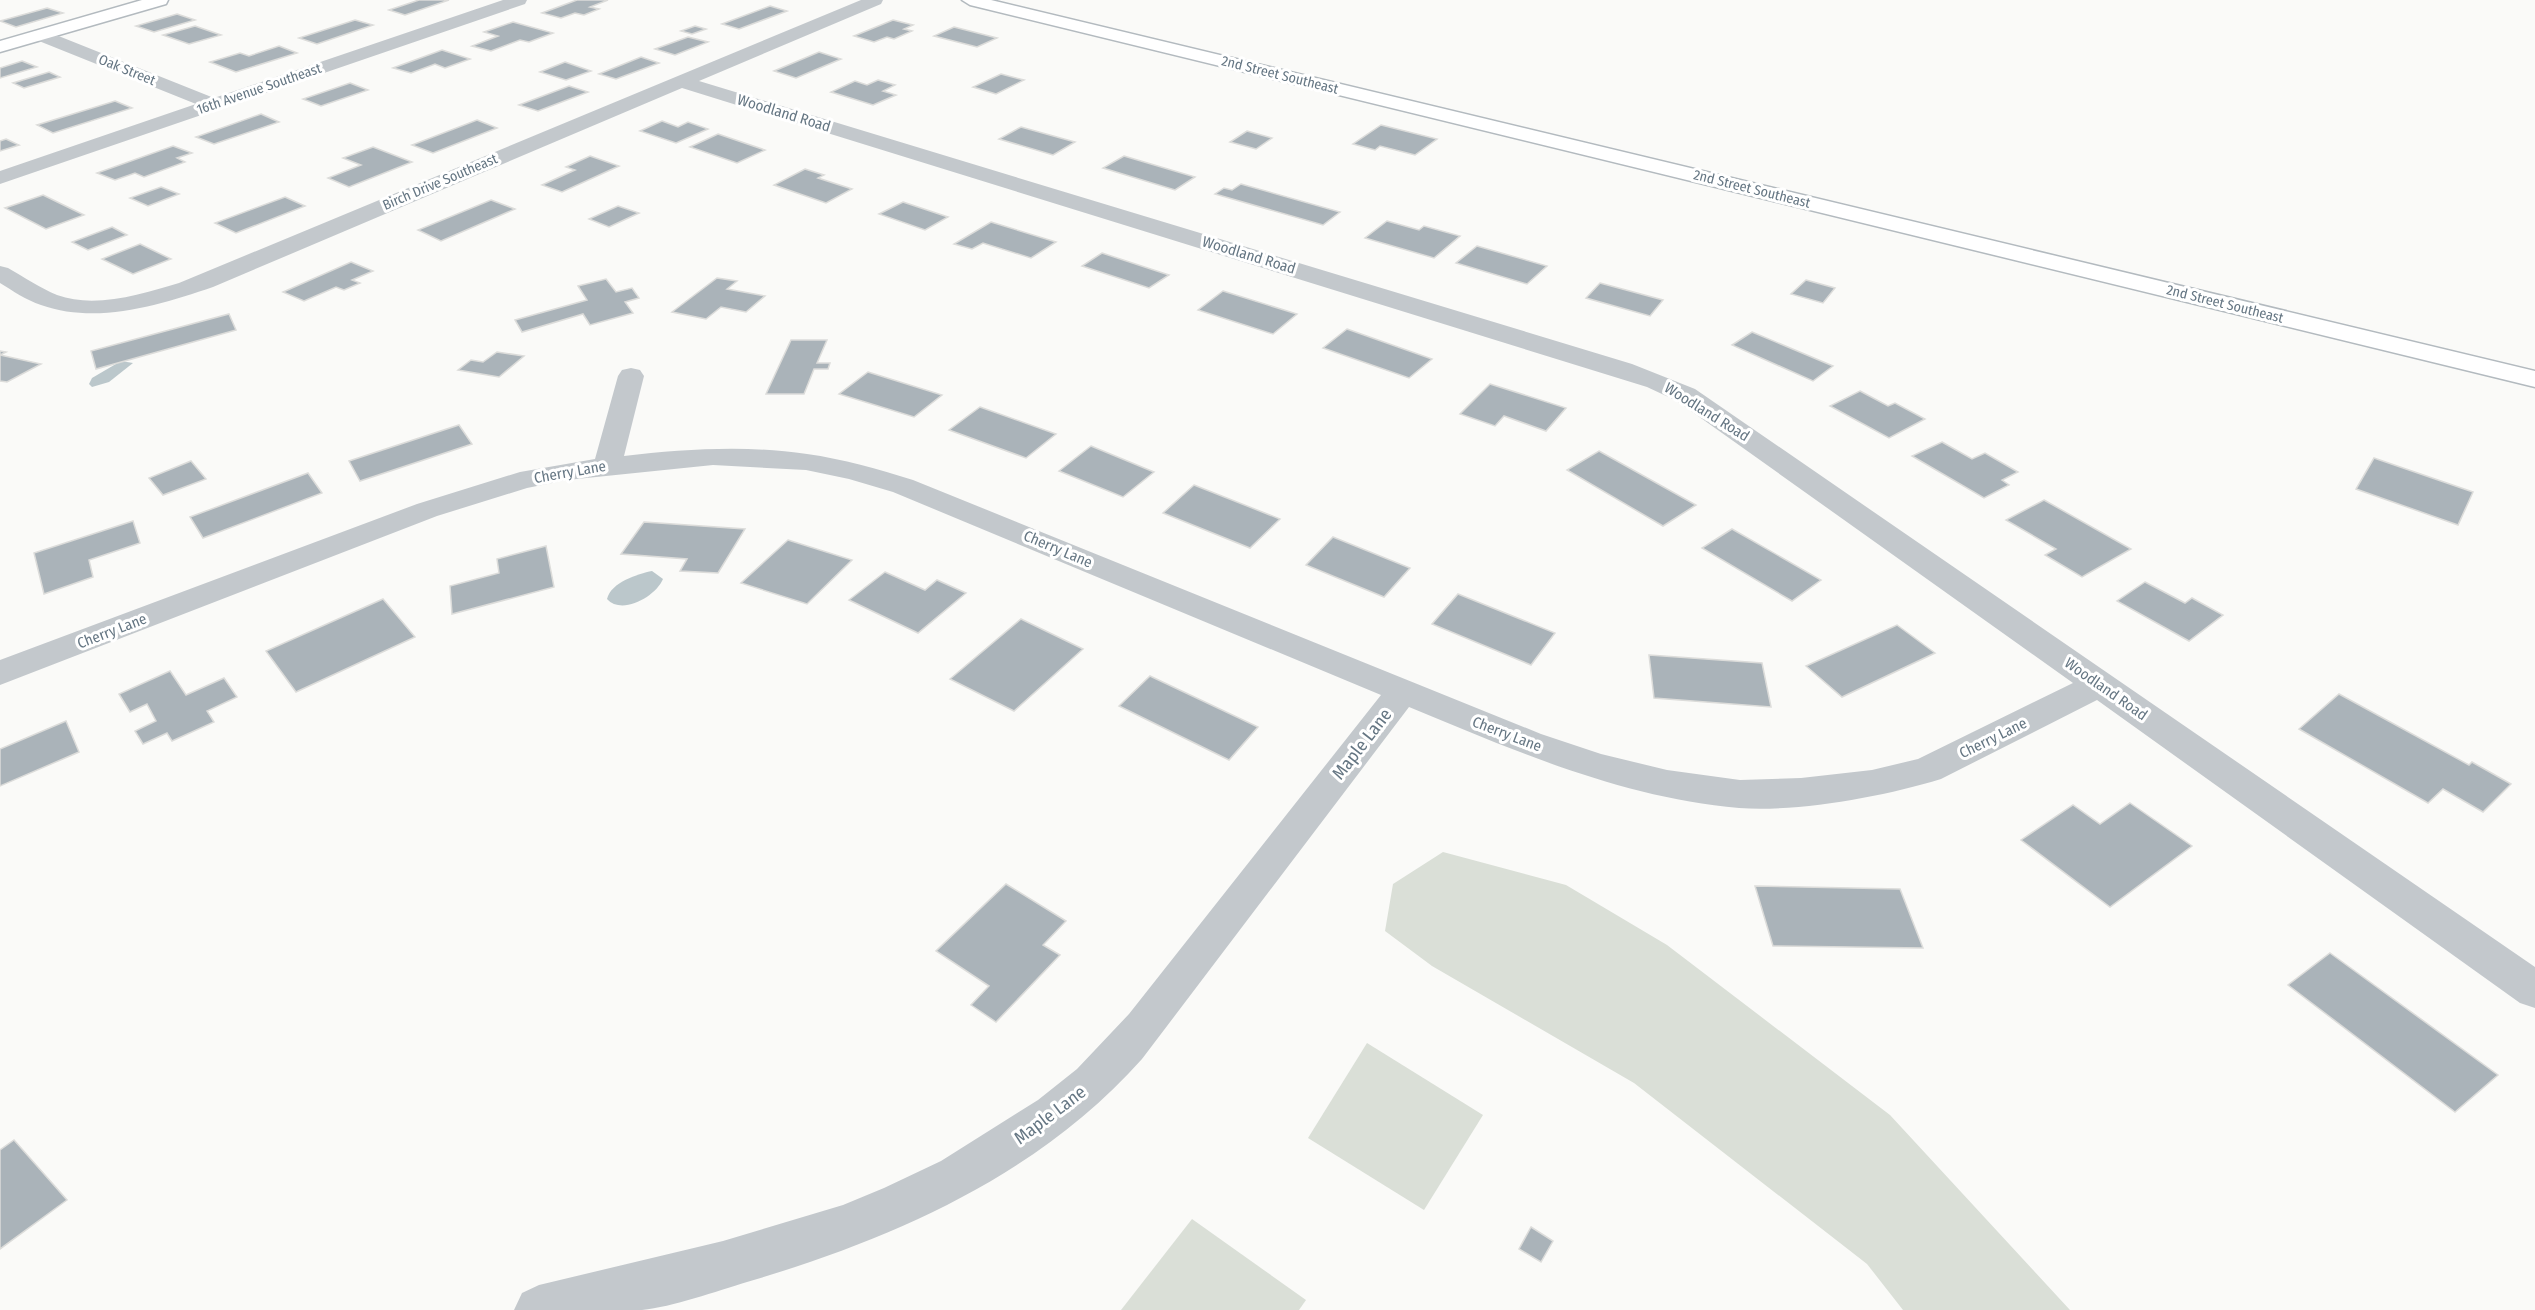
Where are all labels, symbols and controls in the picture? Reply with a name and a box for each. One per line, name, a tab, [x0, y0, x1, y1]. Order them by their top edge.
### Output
street label: Oak Street	[96, 51, 158, 89]
street label: 2nd Street Southeast	[1220, 52, 1341, 98]
street label: 16th Avenue Southeast	[194, 60, 324, 118]
street label: Woodland Road	[735, 90, 833, 136]
street label: Birch Drive Southeast	[380, 150, 500, 214]
street label: 2nd Street Southeast	[1692, 166, 1813, 212]
street label: Woodland Road	[1200, 232, 1298, 278]
street label: 2nd Street Southeast	[2165, 281, 2286, 327]
street label: Woodland Road	[1661, 379, 1753, 445]
street label: Cherry Lane	[533, 457, 607, 487]
street label: Cherry Lane	[1021, 527, 1095, 571]
street label: Cherry Lane	[75, 610, 149, 652]
street label: Woodland Road	[2061, 654, 2151, 724]
street label: Maple Lane	[1327, 704, 1397, 784]
street label: Cherry Lane	[1470, 713, 1544, 755]
street label: Cherry Lane	[1956, 714, 2030, 762]
street label: Maple Lane	[1010, 1081, 1090, 1149]

